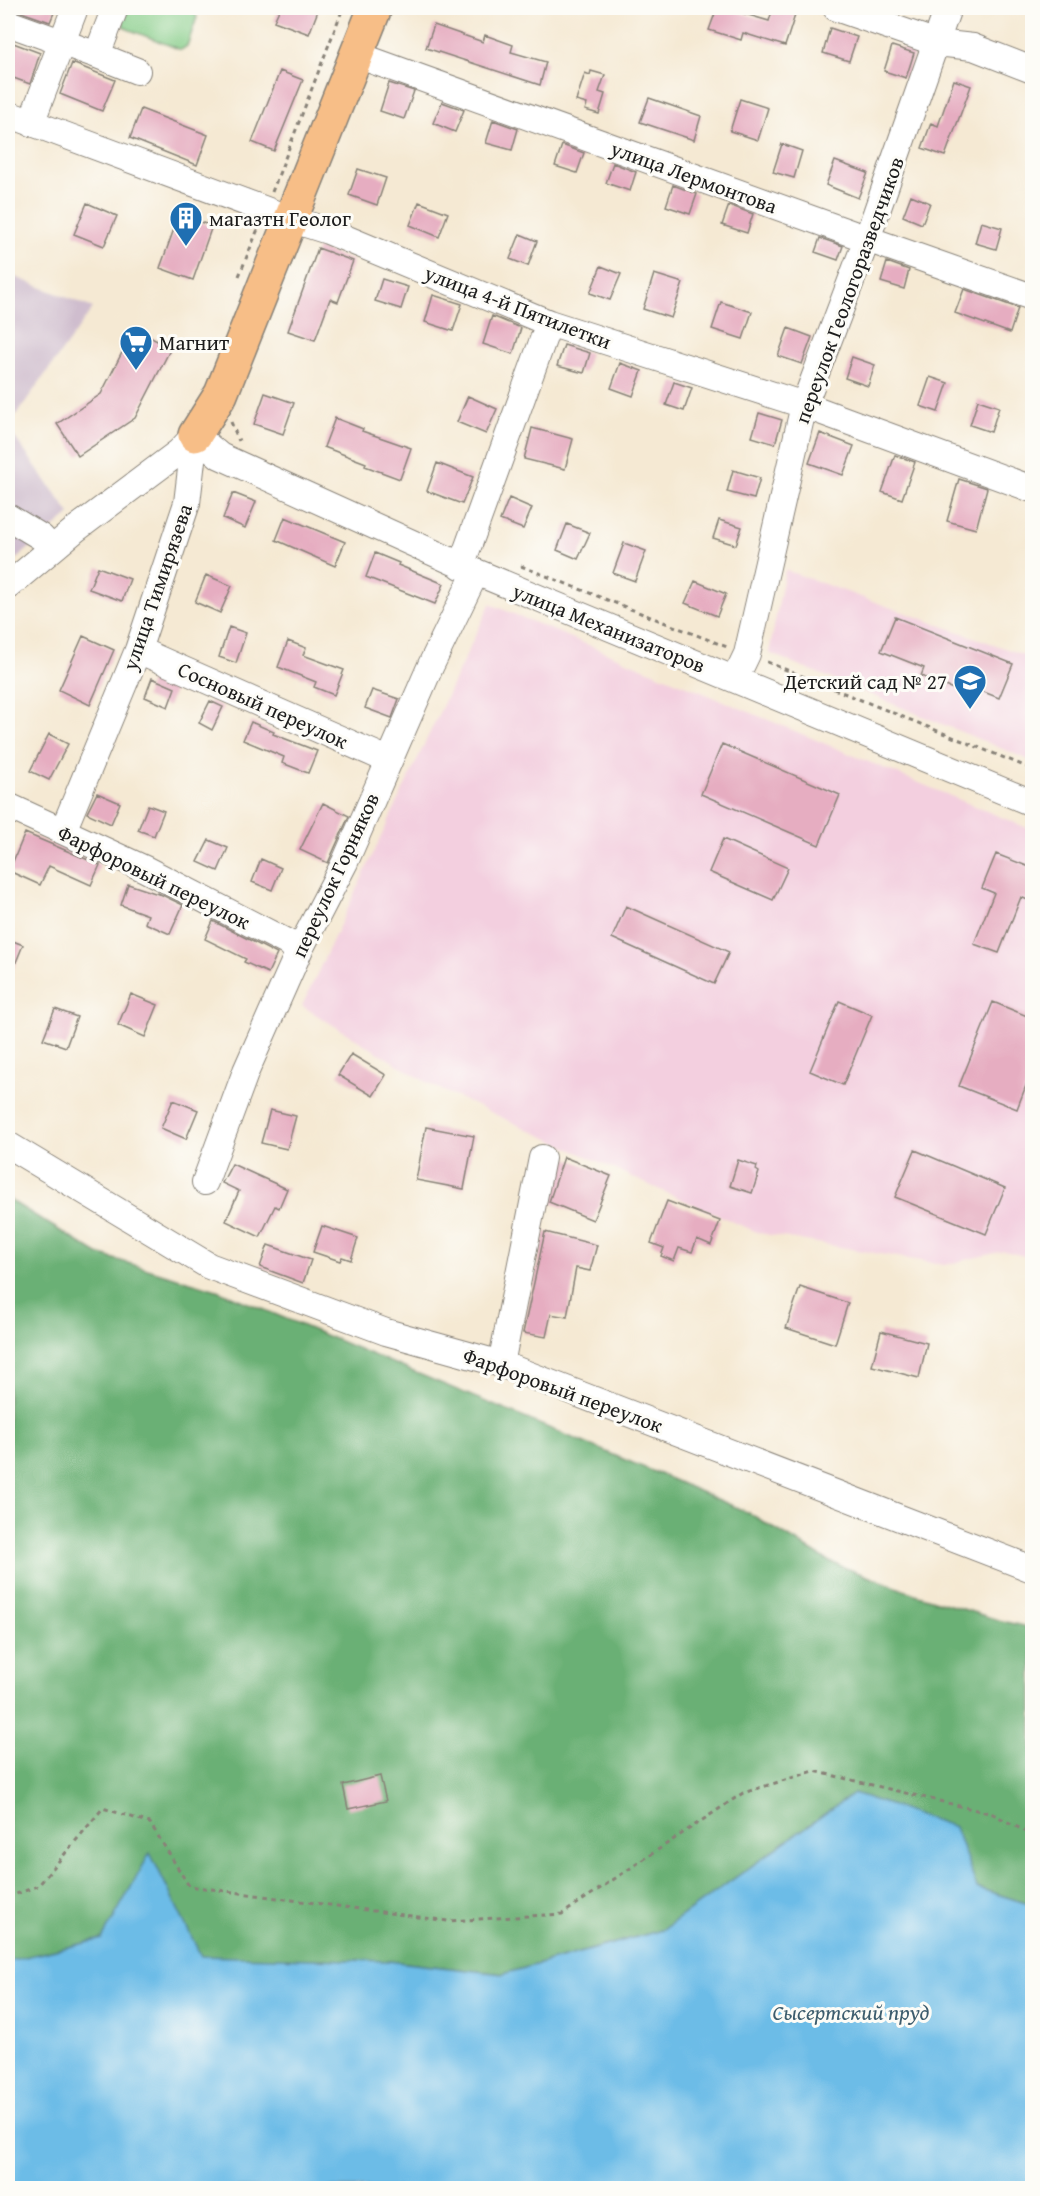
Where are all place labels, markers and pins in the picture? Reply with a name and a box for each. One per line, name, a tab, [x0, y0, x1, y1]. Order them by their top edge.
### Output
building icon: магазтн Геолог	[168, 200, 204, 247]
place label: магазтн Геолог	[209, 203, 351, 234]
supermarket icon: Магнит	[118, 324, 154, 371]
place label: Магнит	[159, 327, 229, 358]
school or university icon: Детский сад № 27	[952, 663, 988, 710]
place label: Детский сад № 27	[783, 666, 947, 697]

